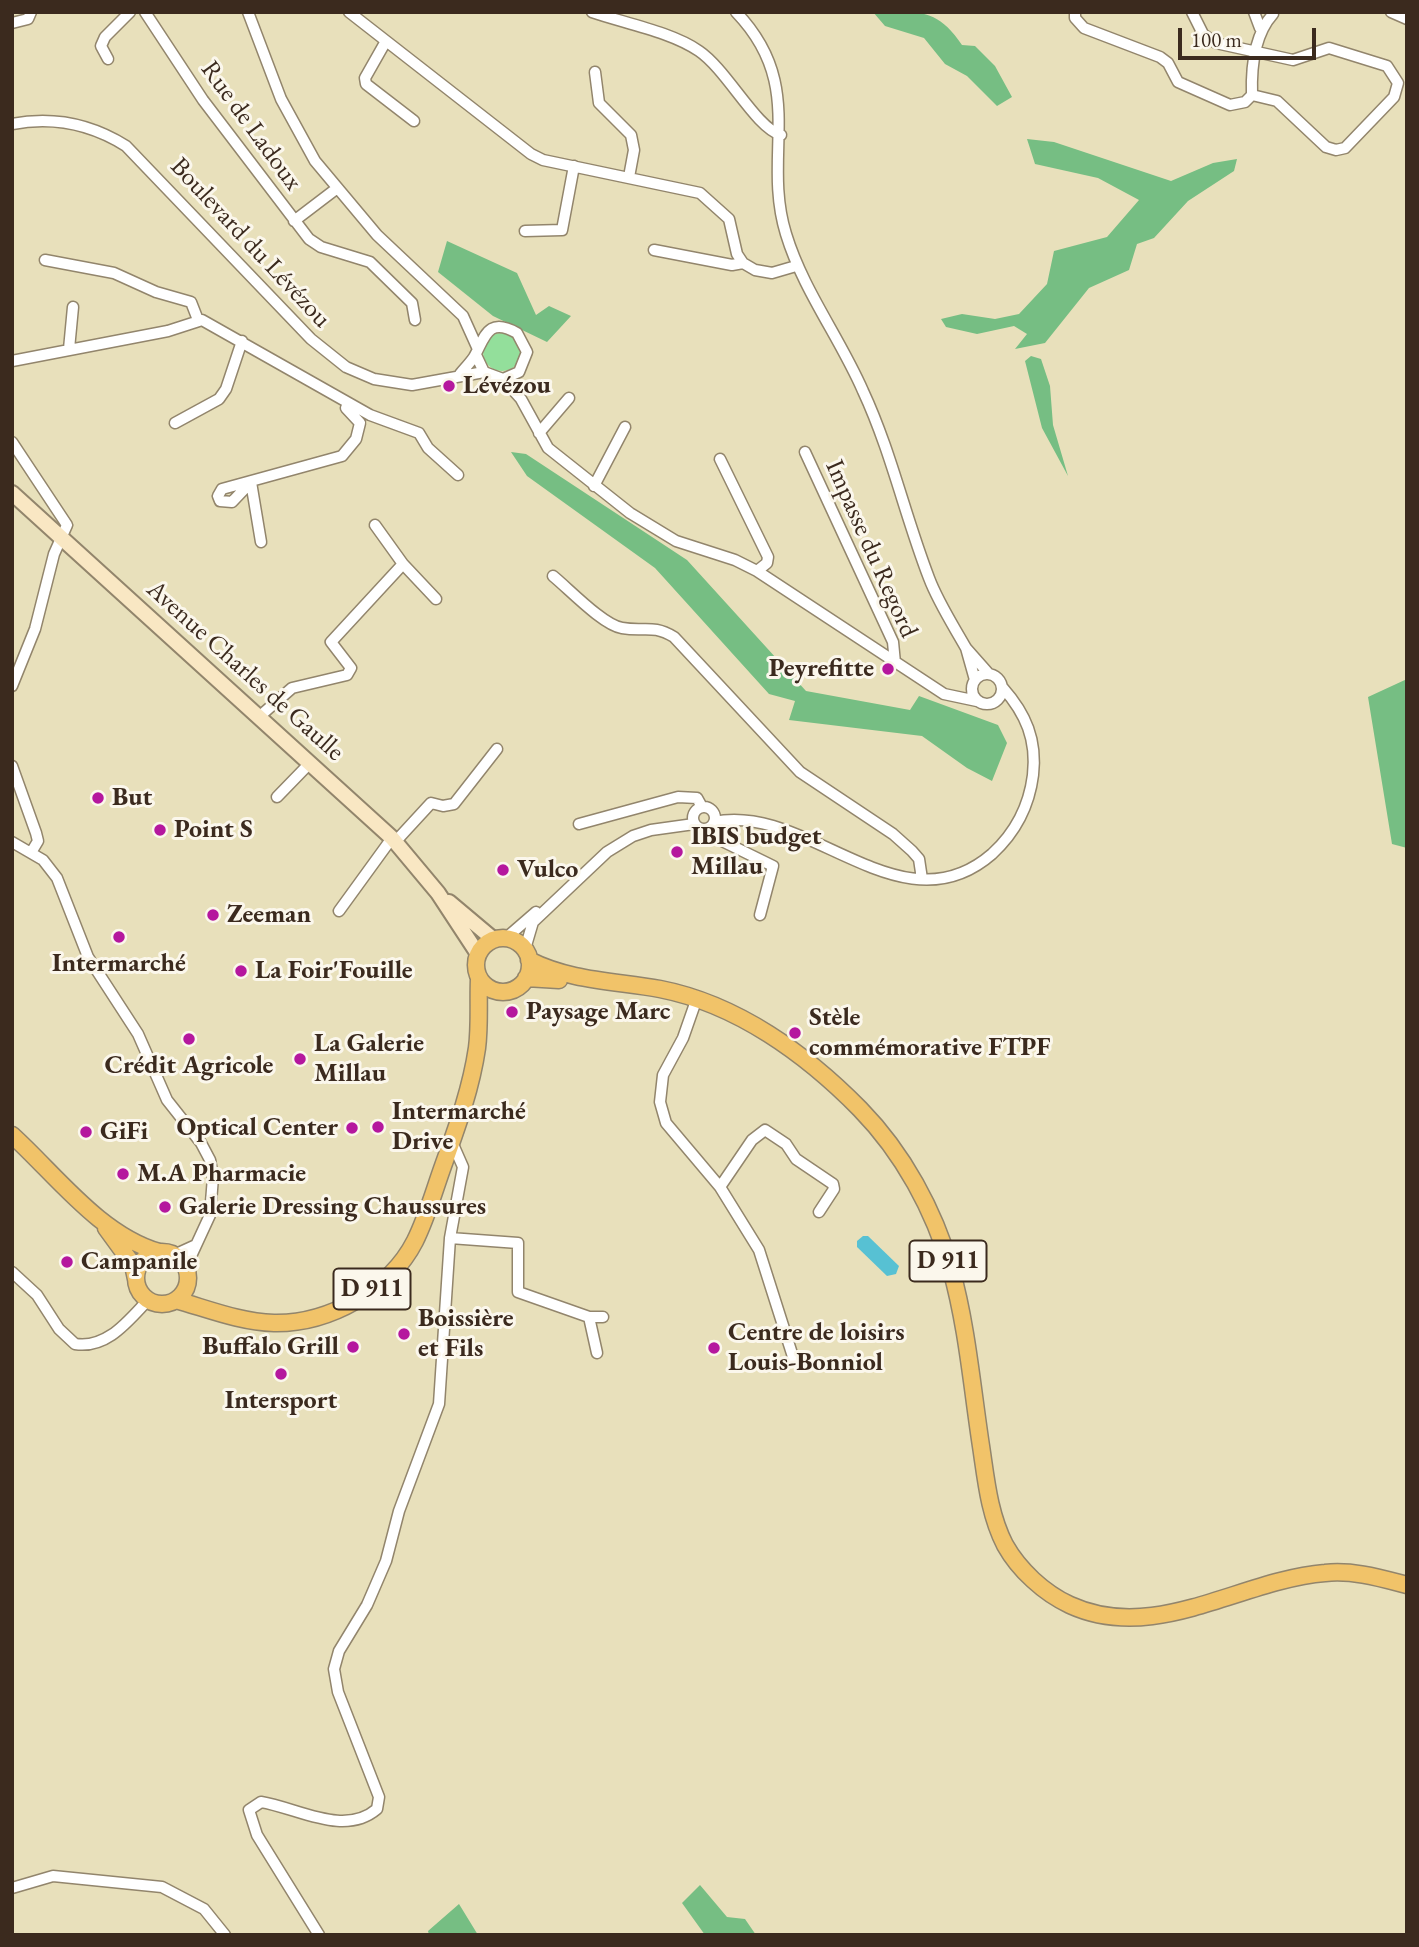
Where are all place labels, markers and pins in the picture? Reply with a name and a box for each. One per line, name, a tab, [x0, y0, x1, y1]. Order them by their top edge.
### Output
place label: Lévézou	[463, 370, 551, 402]
marker: Lévézou	[441, 378, 457, 394]
place label: Peyrefitte	[769, 653, 874, 685]
marker: Peyrefitte	[880, 661, 896, 677]
place label: But	[112, 782, 152, 814]
marker: But	[90, 790, 106, 806]
place label: Point S	[174, 814, 253, 846]
place label: IBIS budget Millau	[691, 821, 821, 882]
marker: Point S	[152, 822, 168, 838]
marker: IBIS budget Millau	[669, 844, 685, 860]
place label: Vulco	[517, 854, 578, 886]
marker: Vulco	[495, 862, 511, 878]
place label: Zeeman	[227, 899, 311, 931]
marker: Zeeman	[205, 907, 221, 923]
marker: Intermarché	[111, 929, 127, 945]
place label: Intermarché	[52, 948, 186, 980]
place label: La Foir'Fouille	[255, 955, 413, 987]
marker: La Foir'Fouille	[233, 963, 249, 979]
place label: Paysage Marc	[526, 996, 670, 1028]
place label: Stèle commémorative FTPF	[809, 1002, 1050, 1064]
marker: Paysage Marc	[504, 1004, 520, 1020]
marker: Stèle commémorative FTPF	[787, 1025, 803, 1041]
place label: La Galerie Millau	[314, 1028, 424, 1090]
marker: Crédit Agricole	[181, 1031, 197, 1047]
place label: Crédit Agricole	[105, 1050, 273, 1082]
marker: La Galerie Millau	[292, 1051, 308, 1067]
place label: Intermarché Drive	[392, 1096, 526, 1158]
place label: Optical Center	[177, 1112, 338, 1144]
place label: GiFi	[100, 1116, 148, 1148]
marker: Intermarché Drive	[370, 1119, 386, 1135]
marker: Optical Center	[344, 1120, 360, 1136]
marker: GiFi	[78, 1124, 94, 1140]
place label: M.A Pharmacie	[137, 1158, 306, 1190]
marker: M.A Pharmacie	[115, 1166, 131, 1182]
place label: Galerie Dressing Chaussures	[179, 1191, 486, 1223]
marker: Galerie Dressing Chaussures	[157, 1199, 173, 1215]
place label: Campanile	[81, 1246, 197, 1278]
marker: Campanile	[59, 1254, 75, 1270]
place label: Boissière et Fils	[418, 1303, 514, 1364]
place label: Centre de loisirs Louis-Bonniol	[728, 1317, 905, 1378]
marker: Boissière et Fils	[396, 1326, 412, 1342]
place label: Buffalo Grill	[202, 1331, 339, 1363]
marker: Buffalo Grill	[345, 1339, 361, 1355]
marker: Centre de loisirs Louis-Bonniol	[706, 1340, 722, 1356]
marker: Intersport	[273, 1366, 289, 1382]
place label: Intersport	[225, 1385, 337, 1417]

